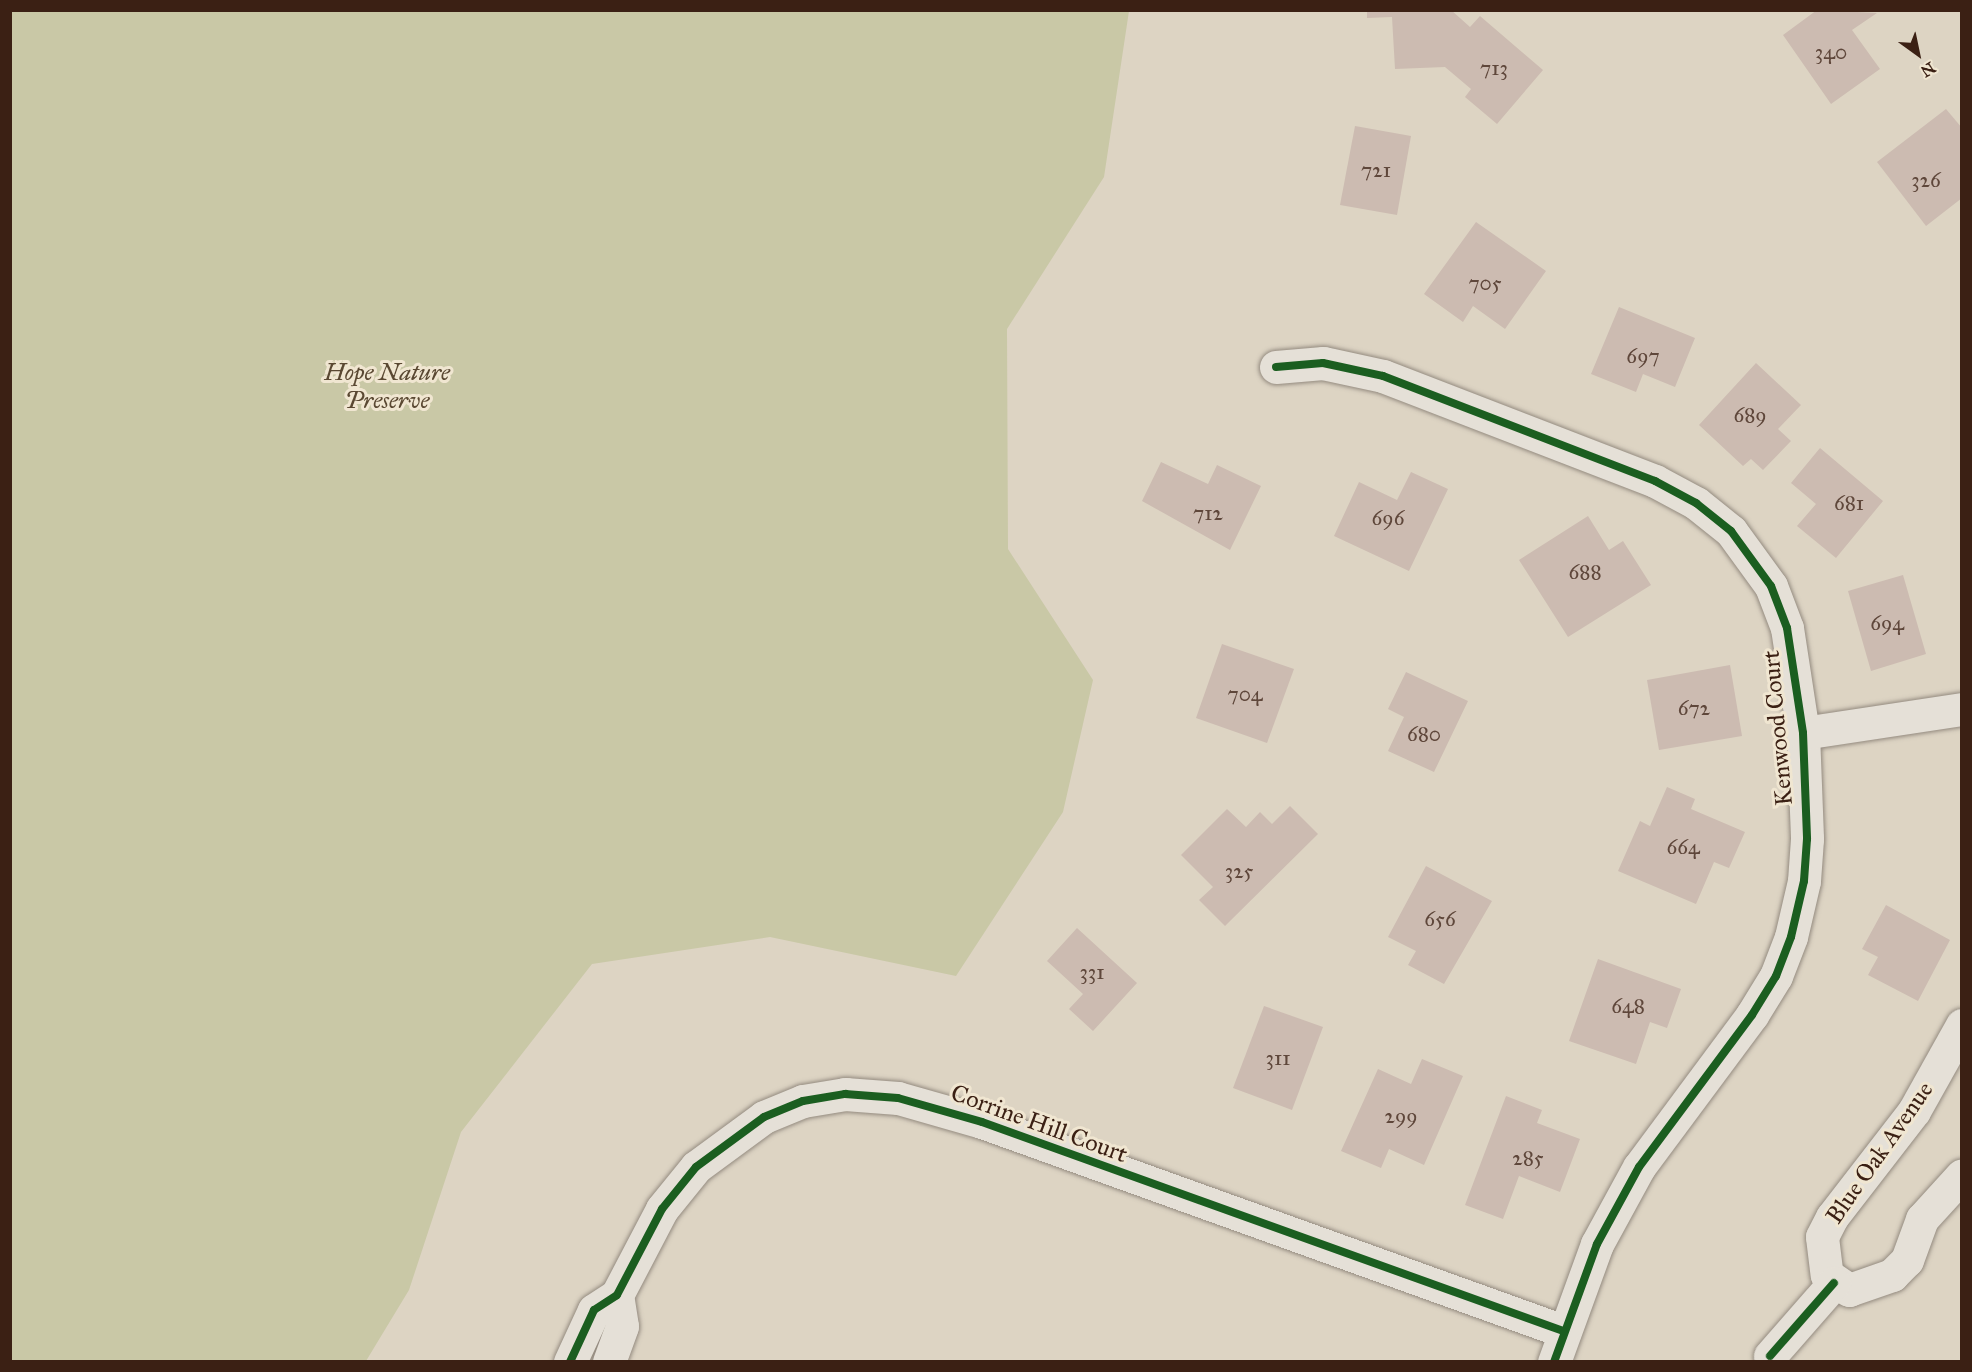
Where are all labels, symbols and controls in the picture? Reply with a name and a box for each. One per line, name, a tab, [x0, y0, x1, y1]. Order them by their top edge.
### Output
north arrow	[1888, 24, 1948, 84]
house number: 340	[1815, 39, 1847, 65]
house number: 713	[1480, 55, 1508, 81]
text: N	[1917, 58, 1939, 81]
house number: 721	[1361, 157, 1391, 183]
house number: 326	[1911, 167, 1941, 193]
house number: 705	[1468, 270, 1502, 296]
house number: 697	[1626, 343, 1660, 369]
park label: Hope Nature Preserve	[324, 359, 450, 415]
house number: 689	[1733, 402, 1767, 428]
house number: 681	[1834, 490, 1864, 516]
house number: 712	[1193, 500, 1223, 526]
house number: 696	[1372, 505, 1404, 531]
house number: 688	[1568, 559, 1602, 585]
house number: 694	[1870, 610, 1904, 636]
street label: Kenwood Court	[1757, 649, 1799, 807]
house number: 704	[1227, 681, 1263, 707]
house number: 672	[1678, 695, 1710, 721]
house number: 680	[1407, 721, 1441, 747]
house number: 664	[1666, 834, 1700, 860]
house number: 325	[1225, 858, 1253, 884]
house number: 656	[1424, 906, 1456, 932]
house number: 331	[1079, 959, 1105, 985]
house number: 648	[1611, 993, 1645, 1019]
house number: 311	[1266, 1045, 1290, 1071]
street label: Blue Oak Avenue	[1820, 1076, 1940, 1230]
street label: Corrine Hill Court	[947, 1079, 1131, 1169]
house number: 299	[1385, 1103, 1417, 1129]
house number: 285	[1512, 1145, 1544, 1171]

